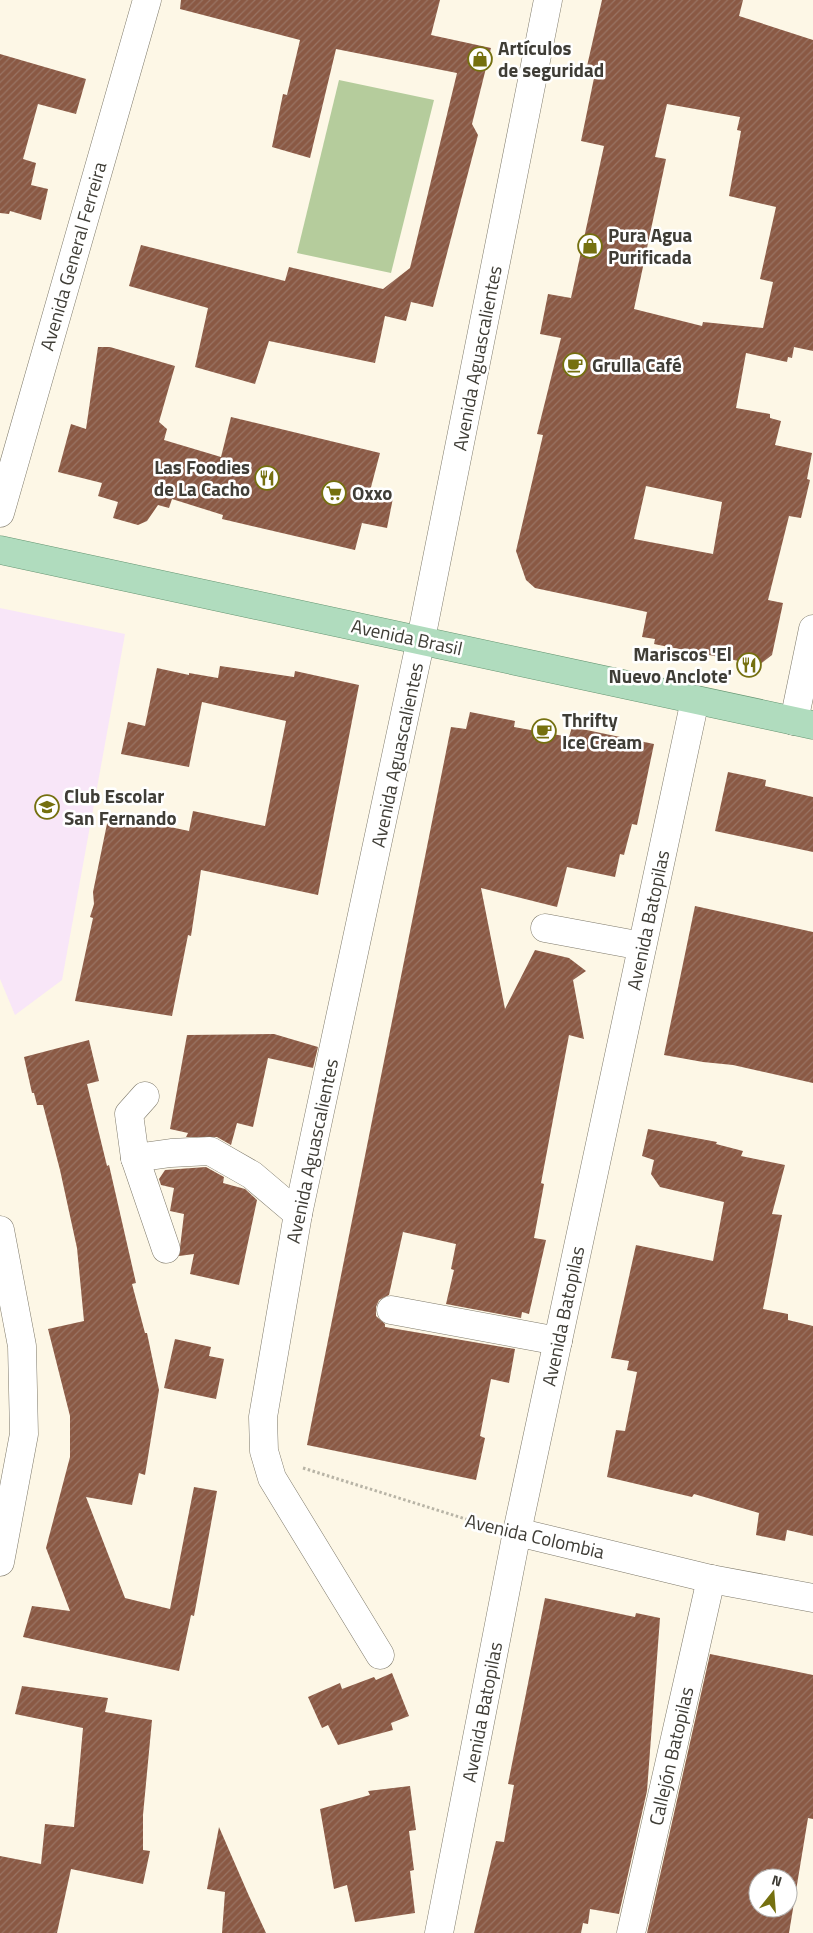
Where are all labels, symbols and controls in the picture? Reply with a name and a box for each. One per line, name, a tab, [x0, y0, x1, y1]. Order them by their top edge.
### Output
place label: Artículos de seguridad	[498, 33, 604, 84]
shop icon: Artículos de seguridad	[467, 46, 493, 72]
street label: Avenida General Ferreira	[32, 157, 114, 354]
place label: Pura Agua Purificada	[608, 220, 693, 271]
shop icon: Pura Agua Purificada	[577, 233, 603, 259]
street label: Avenida Aguascalientes	[444, 263, 509, 453]
place label: Grulla Café	[592, 350, 682, 379]
cafe icon: Grulla Café	[562, 352, 588, 378]
place label: Las Foodies de La Cacho	[154, 452, 250, 503]
restaurant icon: Las Foodies de La Cacho	[254, 465, 280, 491]
place label: Oxxo	[352, 478, 392, 507]
supermarket icon: Oxxo	[321, 480, 347, 506]
street label: Avenida Brasil	[349, 611, 465, 662]
place label: Mariscos 'El Nuevo Anclote'	[608, 639, 732, 690]
restaurant icon: Mariscos 'El Nuevo Anclote'	[736, 652, 762, 678]
street label: Avenida Aguascalientes	[363, 660, 430, 850]
place label: Thrifty Ice Cream	[562, 705, 642, 756]
cafe icon: Thrifty Ice Cream	[531, 718, 557, 744]
place label: Club Escolar San Fernando	[64, 781, 177, 832]
school or university icon: Club Escolar San Fernando	[34, 794, 60, 820]
street label: Avenida Batopilas	[619, 847, 677, 993]
street label: Avenida Aguascalientes	[278, 1056, 345, 1246]
street label: Avenida Batopilas	[534, 1243, 592, 1389]
street label: Avenida Colombia	[463, 1505, 608, 1566]
street label: Avenida Batopilas	[454, 1639, 509, 1785]
street label: Callejón Batopilas	[640, 1683, 701, 1828]
north arrow	[748, 1868, 798, 1918]
text: N	[769, 1869, 785, 1892]

